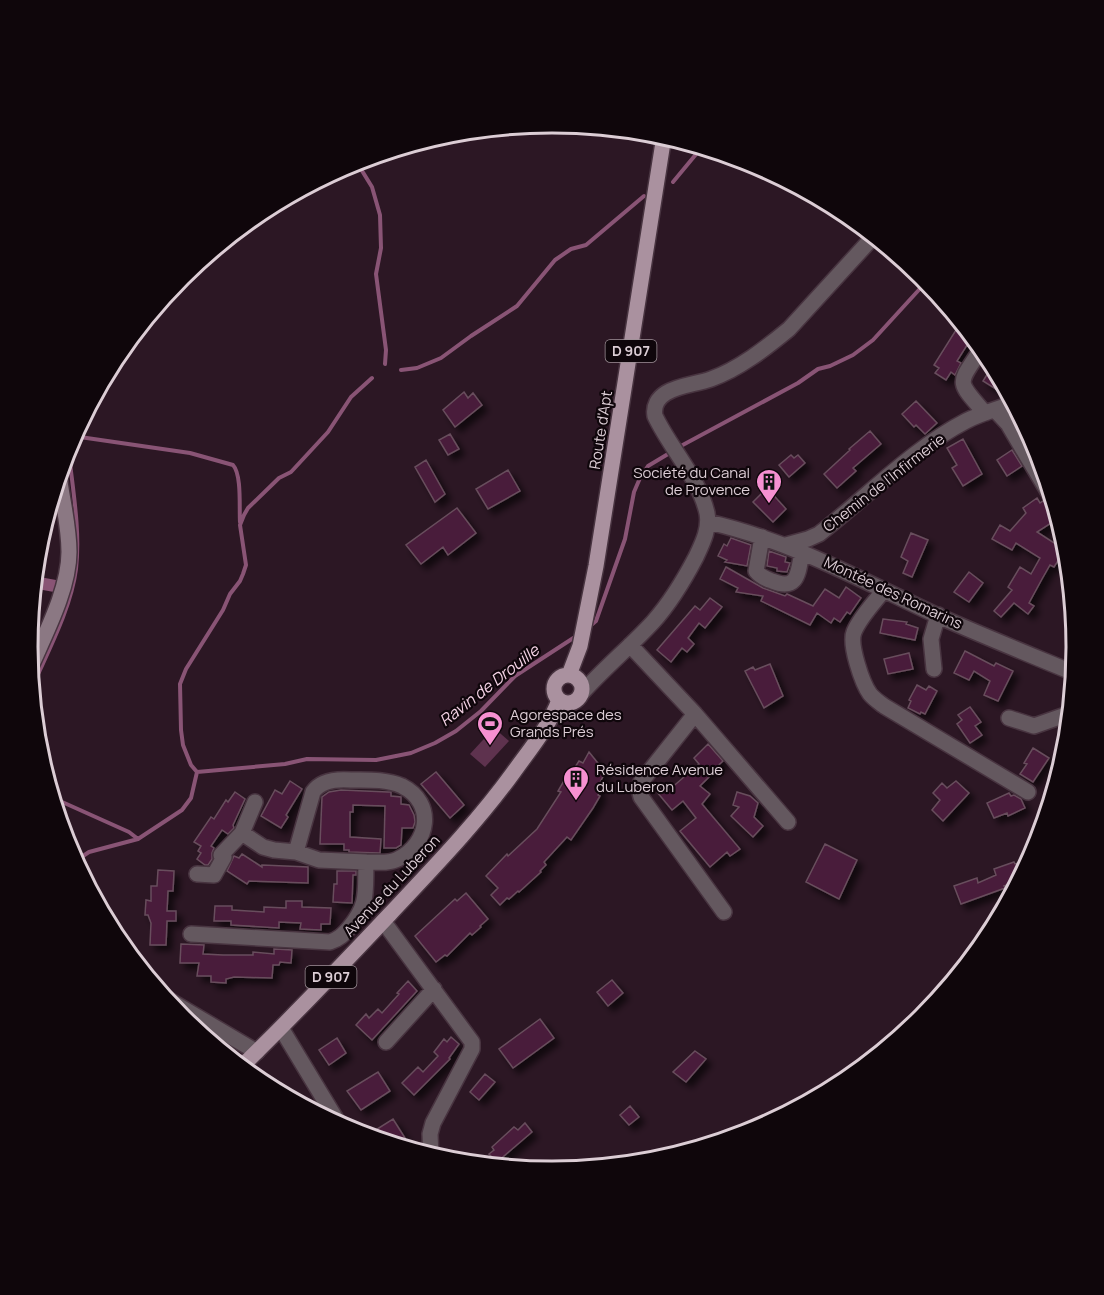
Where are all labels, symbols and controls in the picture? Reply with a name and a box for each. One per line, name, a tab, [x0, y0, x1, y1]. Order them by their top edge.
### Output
road number: D 907	[606, 340, 656, 362]
street label: Route d'Apt	[584, 389, 617, 471]
street label: Chemin de l'Infirmerie	[818, 428, 949, 537]
place label: Société du Canal de Provence	[633, 462, 750, 500]
building icon: Société du Canal de Provence	[754, 467, 784, 505]
street label: Montée des Romarins	[821, 551, 966, 634]
water label: Ravin de Drouille	[434, 638, 545, 731]
place label: Agorespace des Grands Prés	[510, 704, 622, 742]
sports icon: Agorespace des Grands Prés	[475, 709, 505, 747]
place label: Résidence Avenue du Luberon	[596, 759, 723, 797]
building icon: Résidence Avenue du Luberon	[561, 764, 591, 802]
street label: Avenue du Luberon	[339, 830, 445, 941]
road number: D 907	[306, 966, 356, 988]

